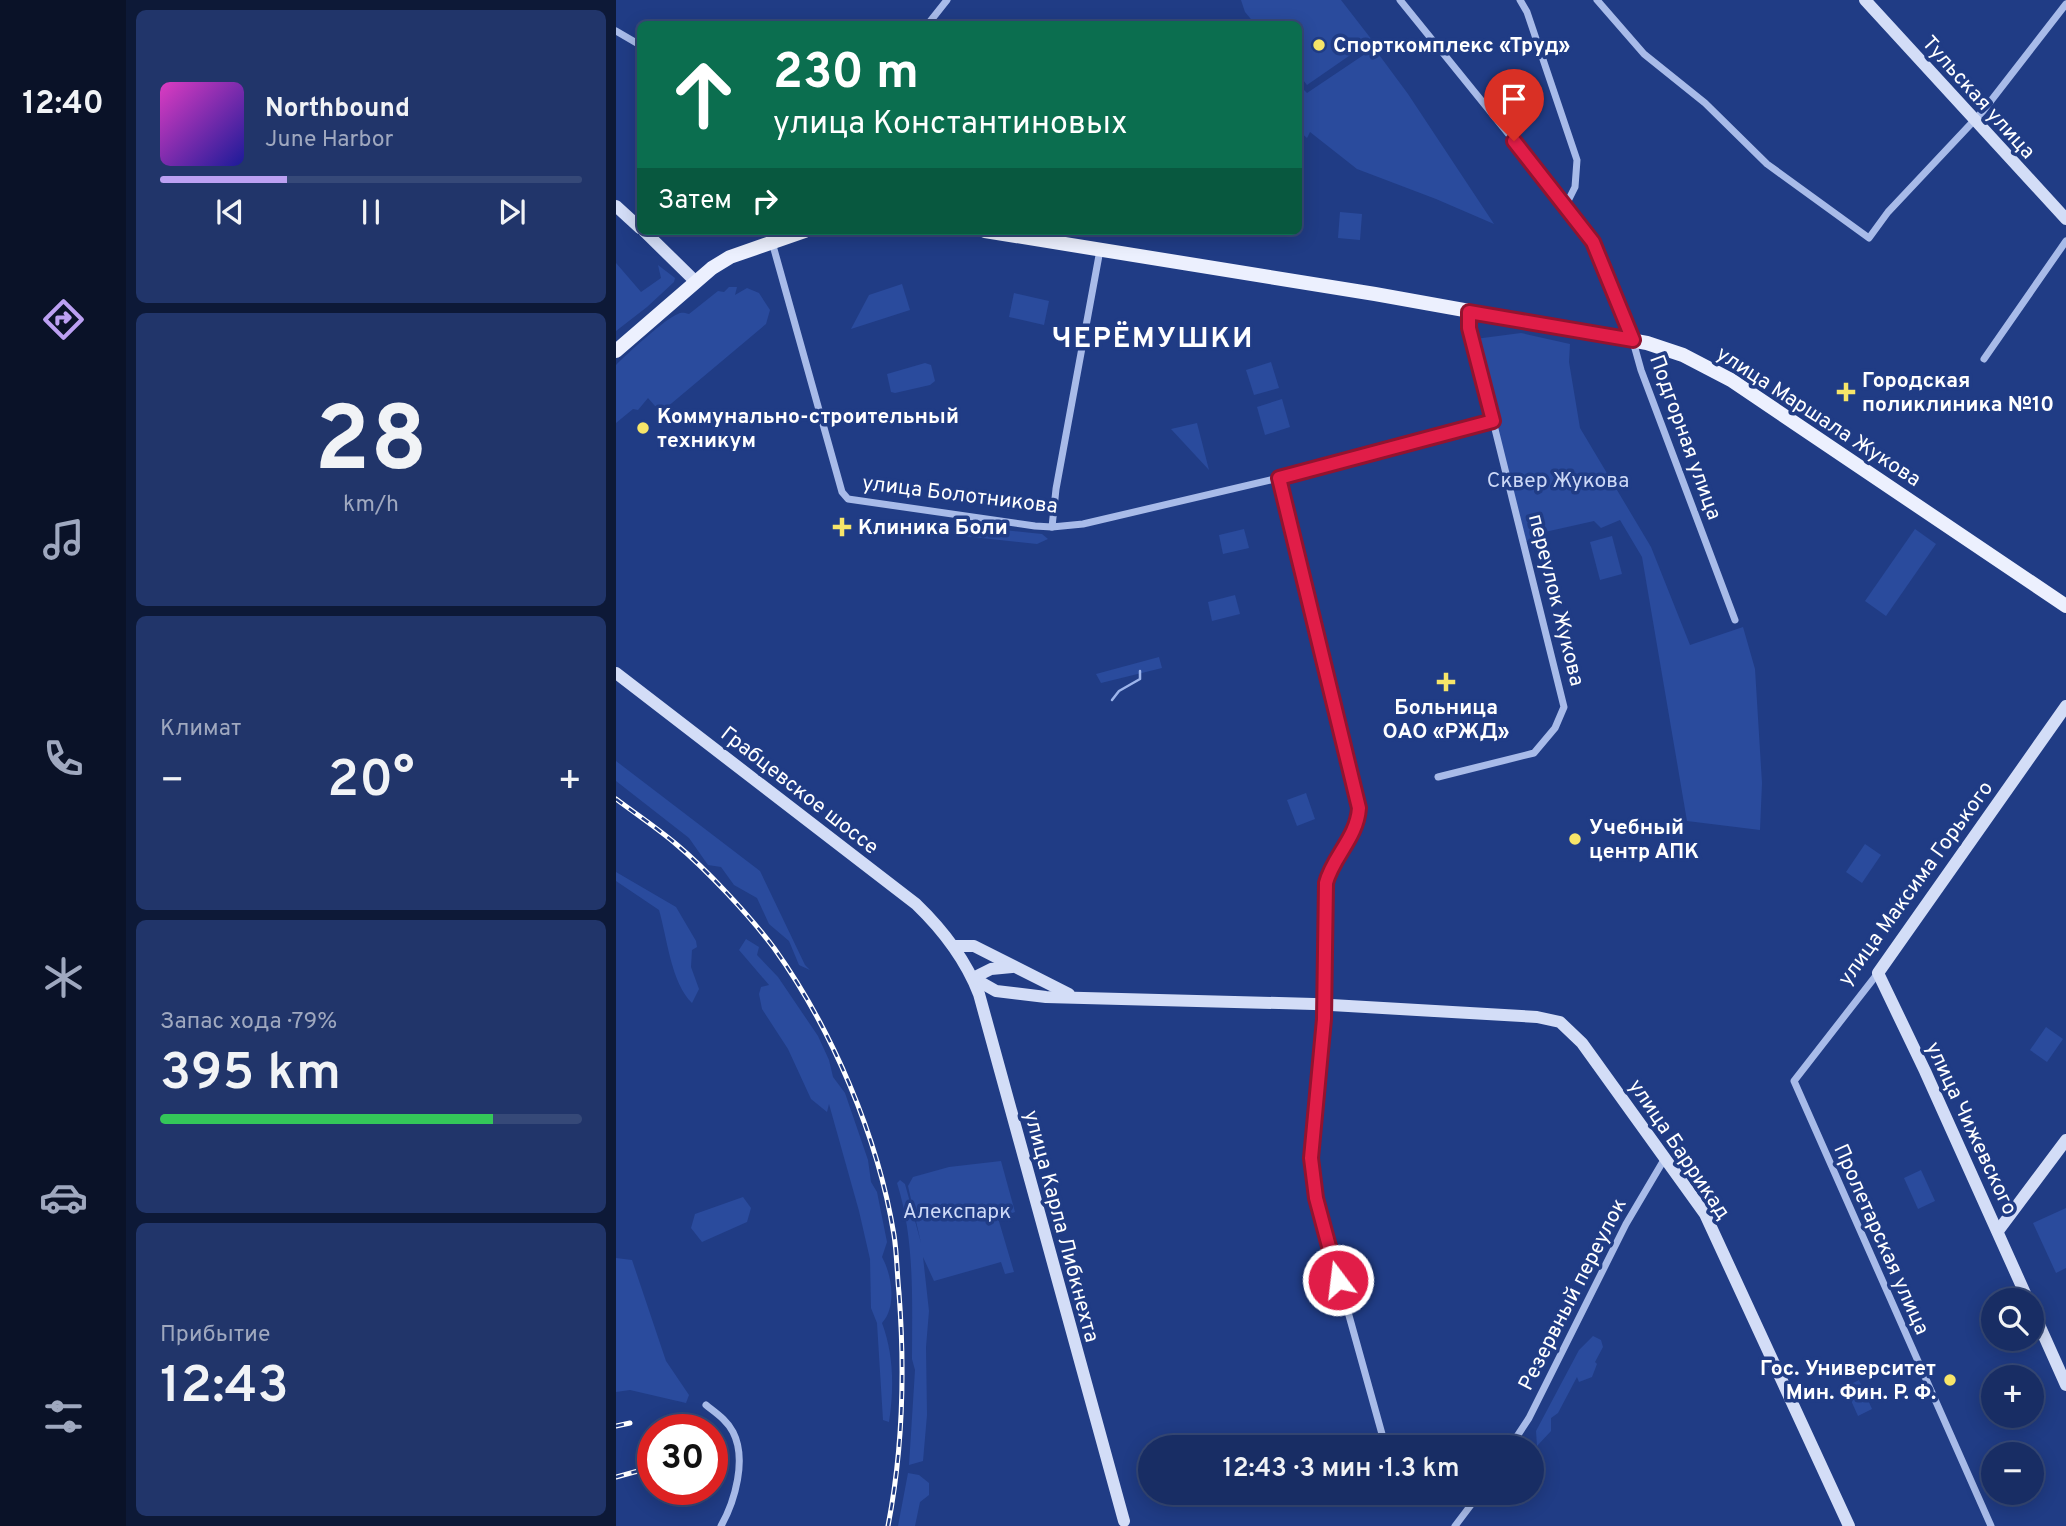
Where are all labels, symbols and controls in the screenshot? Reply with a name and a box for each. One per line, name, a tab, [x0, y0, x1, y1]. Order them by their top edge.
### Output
street label: Тульская улица	[1915, 31, 2040, 165]
place label: Спорткомплекс «Труд»	[1333, 33, 1571, 60]
marker: Спорткомплекс «Труд»	[1311, 37, 1327, 53]
text: 230 m	[773, 44, 919, 106]
icon: ahead	[658, 49, 749, 140]
pin	[1484, 69, 1544, 141]
icon: arrive	[1495, 80, 1533, 118]
text: 12:40	[22, 85, 104, 125]
text: Northbound	[265, 93, 410, 126]
text: улица Константиновых	[773, 105, 1127, 145]
text: June Harbor	[265, 126, 393, 155]
icon: right	[746, 182, 784, 220]
text: Затем	[658, 185, 732, 218]
icon: previous	[211, 193, 249, 231]
icon: pause	[352, 193, 390, 231]
icon: next	[493, 193, 531, 231]
icon: directions	[39, 295, 88, 344]
district label: ЧЕРЁМУШКИ	[1052, 320, 1254, 358]
street label: улица Маршала Жукова	[1711, 341, 1926, 494]
street label: Подгорная улица	[1642, 351, 1727, 524]
place label: Городская поликлиника №10	[1862, 368, 2054, 419]
marker: Городская поликлиника №10	[1836, 382, 1856, 402]
text: 28	[315, 388, 427, 503]
place label: Коммунально-строительный техникум	[657, 404, 959, 455]
marker: Коммунально-строительный техникум	[635, 420, 651, 436]
park label: Сквер Жукова	[1487, 468, 1629, 495]
street label: улица Болотникова	[860, 470, 1059, 521]
text: km/h	[343, 491, 399, 520]
street label: переулок Жукова	[1521, 512, 1590, 689]
icon: music	[39, 515, 88, 564]
place label: Клиника Боли	[858, 515, 1008, 542]
marker: Клиника Боли	[832, 517, 852, 537]
marker: Больница ОАО «РЖД»	[1436, 672, 1456, 692]
place label: Больница ОАО «РЖД»	[1383, 695, 1510, 746]
text: Климат	[160, 715, 241, 744]
street label: Грабцевское шоссе	[715, 721, 884, 861]
icon: phone	[39, 734, 88, 783]
text: 20°	[327, 749, 415, 815]
text: −	[160, 758, 185, 807]
text: +	[557, 758, 582, 807]
street label: улица Максима Горького	[1833, 776, 2000, 992]
place label: Учебный центр АПК	[1589, 815, 1699, 866]
marker: Учебный центр АПК	[1567, 831, 1583, 847]
icon: climate	[39, 953, 88, 1002]
text: Запас хода · 79%	[160, 1008, 337, 1037]
street label: улица Чижевского	[1919, 1038, 2023, 1219]
text: 395 km	[160, 1042, 341, 1108]
street label: улица Баррикад	[1622, 1074, 1736, 1225]
street label: улица Карла Либкнехта	[1017, 1107, 1105, 1346]
street label: Пролетарская улица	[1826, 1140, 1935, 1339]
icon: car	[39, 1173, 88, 1222]
street label: Резервный переулок	[1513, 1194, 1634, 1395]
park label: Алекспарк	[903, 1199, 1011, 1226]
position arrow	[1301, 1243, 1375, 1317]
map controls	[1981, 1288, 2044, 1505]
button: search	[1981, 1288, 2044, 1351]
text: Прибытие	[160, 1321, 270, 1350]
text: 12:43	[160, 1355, 289, 1421]
place label: Гос. Университет Мин. Фин. Р. Ф.	[1760, 1356, 1936, 1407]
button: +	[1981, 1365, 2044, 1428]
marker: Гос. Университет Мин. Фин. Р. Ф.	[1942, 1372, 1958, 1388]
icon: filters	[39, 1392, 88, 1441]
speed limit sign: 30	[637, 1414, 728, 1505]
button: −	[1981, 1442, 2044, 1505]
text: 12:43 · 3 мин · 1.3 km	[1222, 1453, 1460, 1486]

